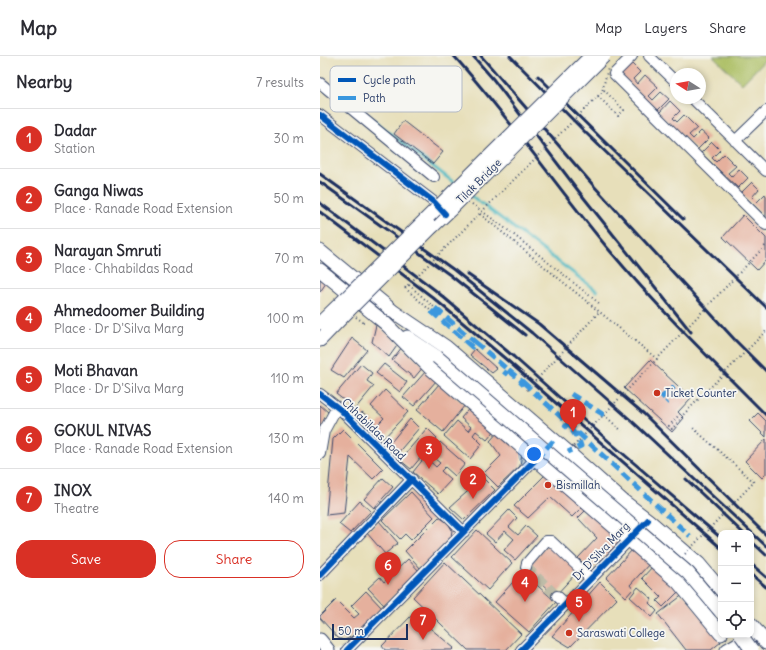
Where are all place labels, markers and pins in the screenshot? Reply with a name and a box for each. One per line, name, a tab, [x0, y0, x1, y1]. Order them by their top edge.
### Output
place label: Ticket Counter	[665, 386, 737, 400]
marker: Ticket Counter	[652, 388, 662, 398]
pin: 1	[560, 399, 586, 432]
pin: 3	[416, 436, 442, 469]
pin: 2	[460, 466, 486, 499]
place label: Bismillah	[556, 478, 600, 492]
marker: Bismillah	[543, 480, 553, 490]
pin: 6	[375, 552, 401, 585]
pin: 4	[512, 569, 538, 602]
pin: 5	[566, 589, 592, 622]
pin: 7	[410, 607, 436, 640]
place label: Saraswati College	[577, 626, 665, 640]
marker: Saraswati College	[564, 628, 574, 638]

